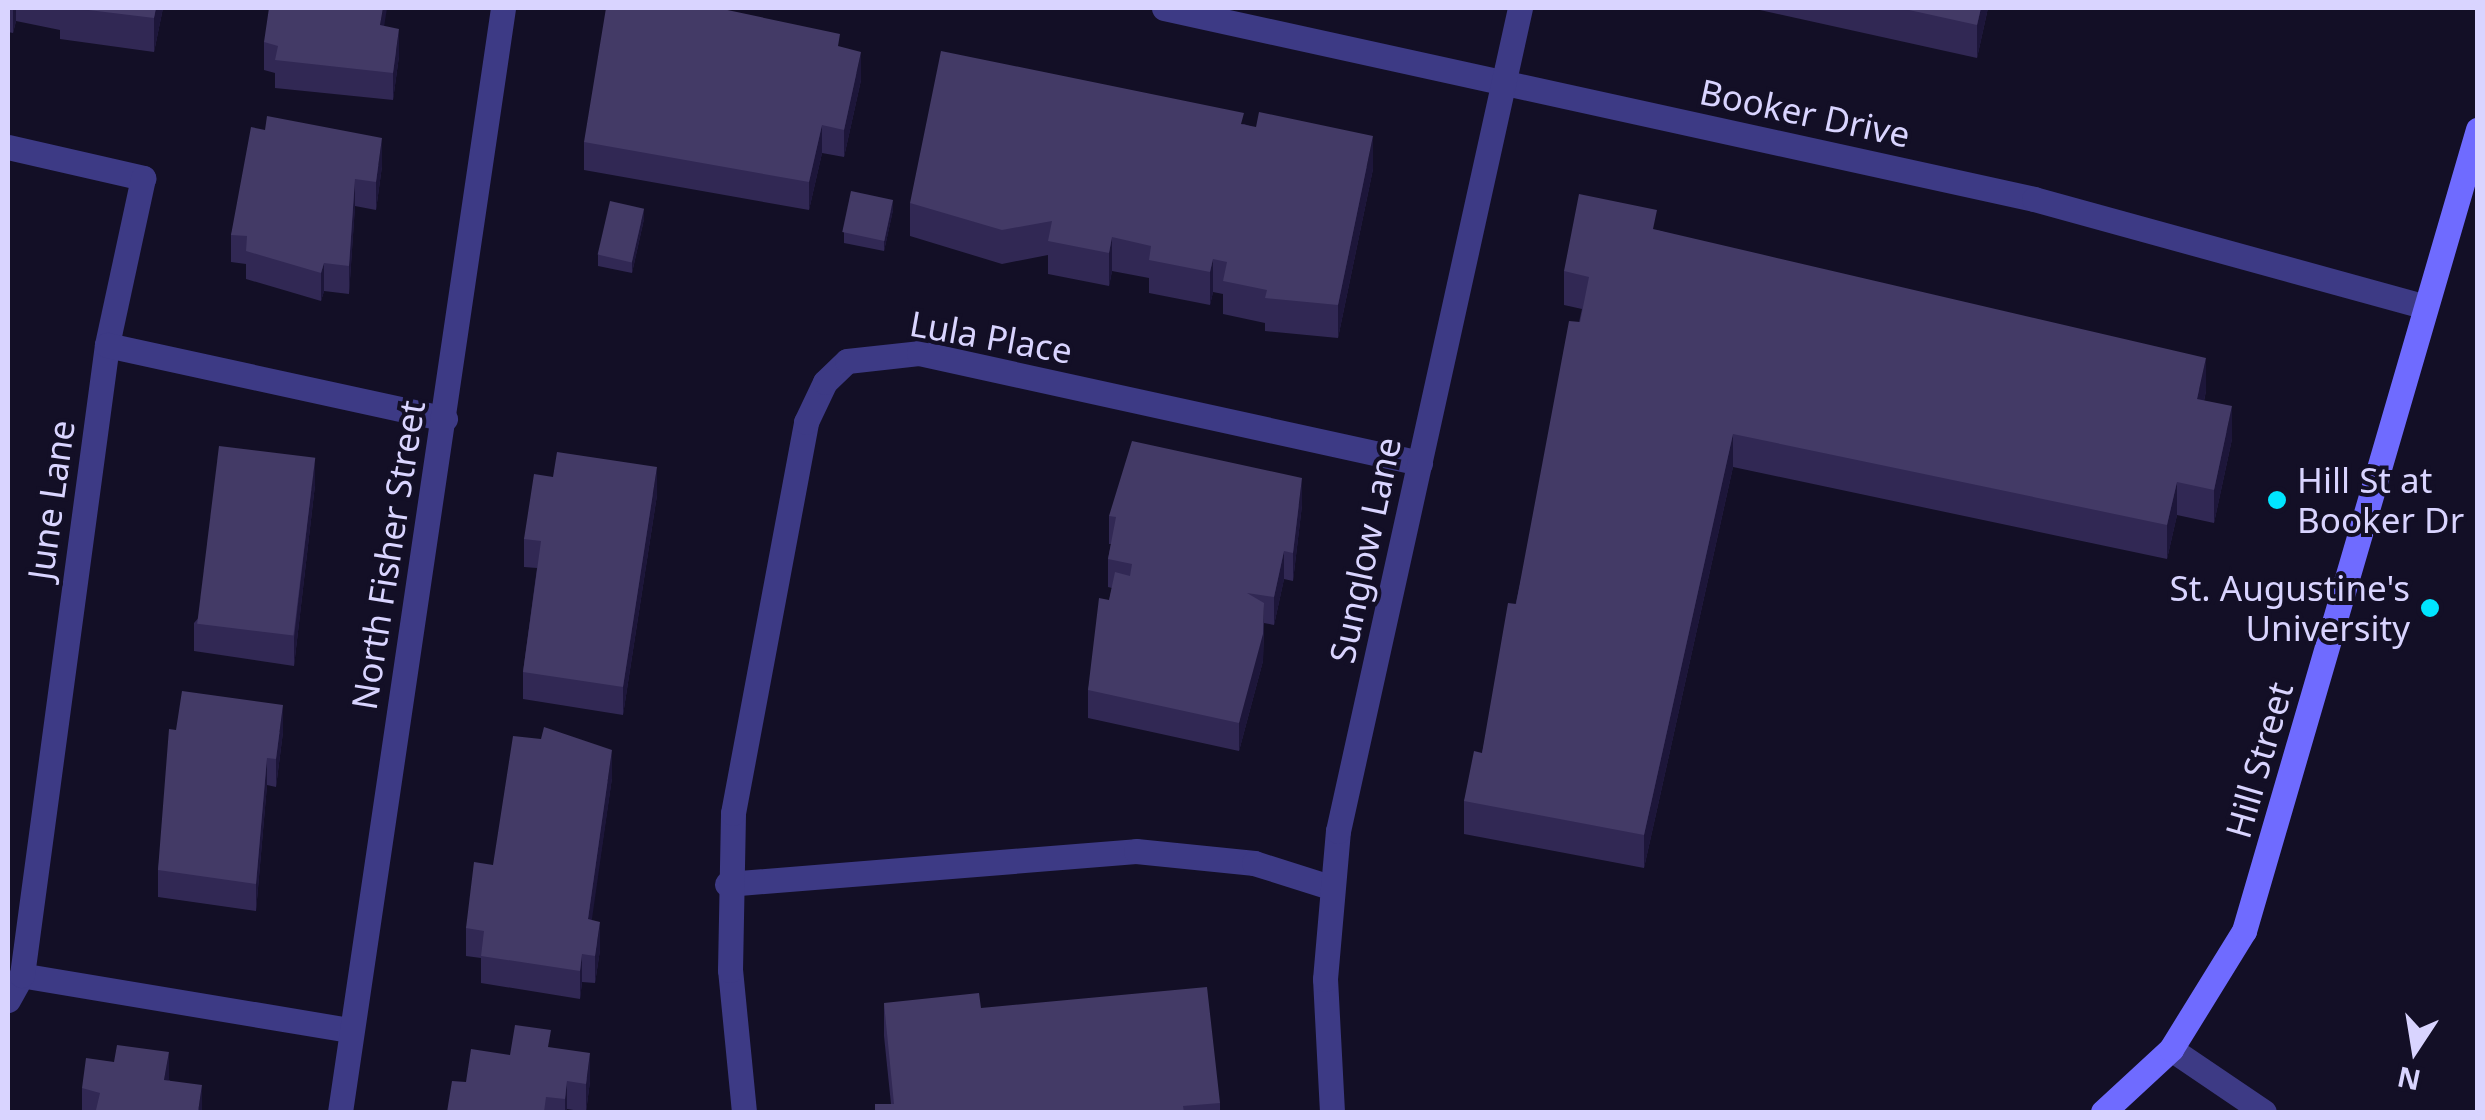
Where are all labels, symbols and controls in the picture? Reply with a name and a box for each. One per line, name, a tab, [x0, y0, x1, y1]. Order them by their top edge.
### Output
street label: Booker Drive	[1696, 70, 1914, 156]
street label: Lula Place	[907, 302, 1075, 372]
street label: North Fisher Street	[343, 398, 433, 712]
street label: June Lane	[19, 417, 83, 583]
street label: Sunglow Lane	[1321, 433, 1409, 667]
place label: Hill St at Booker Dr	[2297, 459, 2464, 541]
marker: Hill St at Booker Dr	[2266, 489, 2288, 511]
place label: St. Augustine's University	[2169, 567, 2410, 649]
marker: St. Augustine's University	[2419, 597, 2441, 619]
street label: Hill Street	[2217, 677, 2301, 843]
north arrow	[2365, 1000, 2465, 1100]
text: N	[2394, 1058, 2424, 1100]

